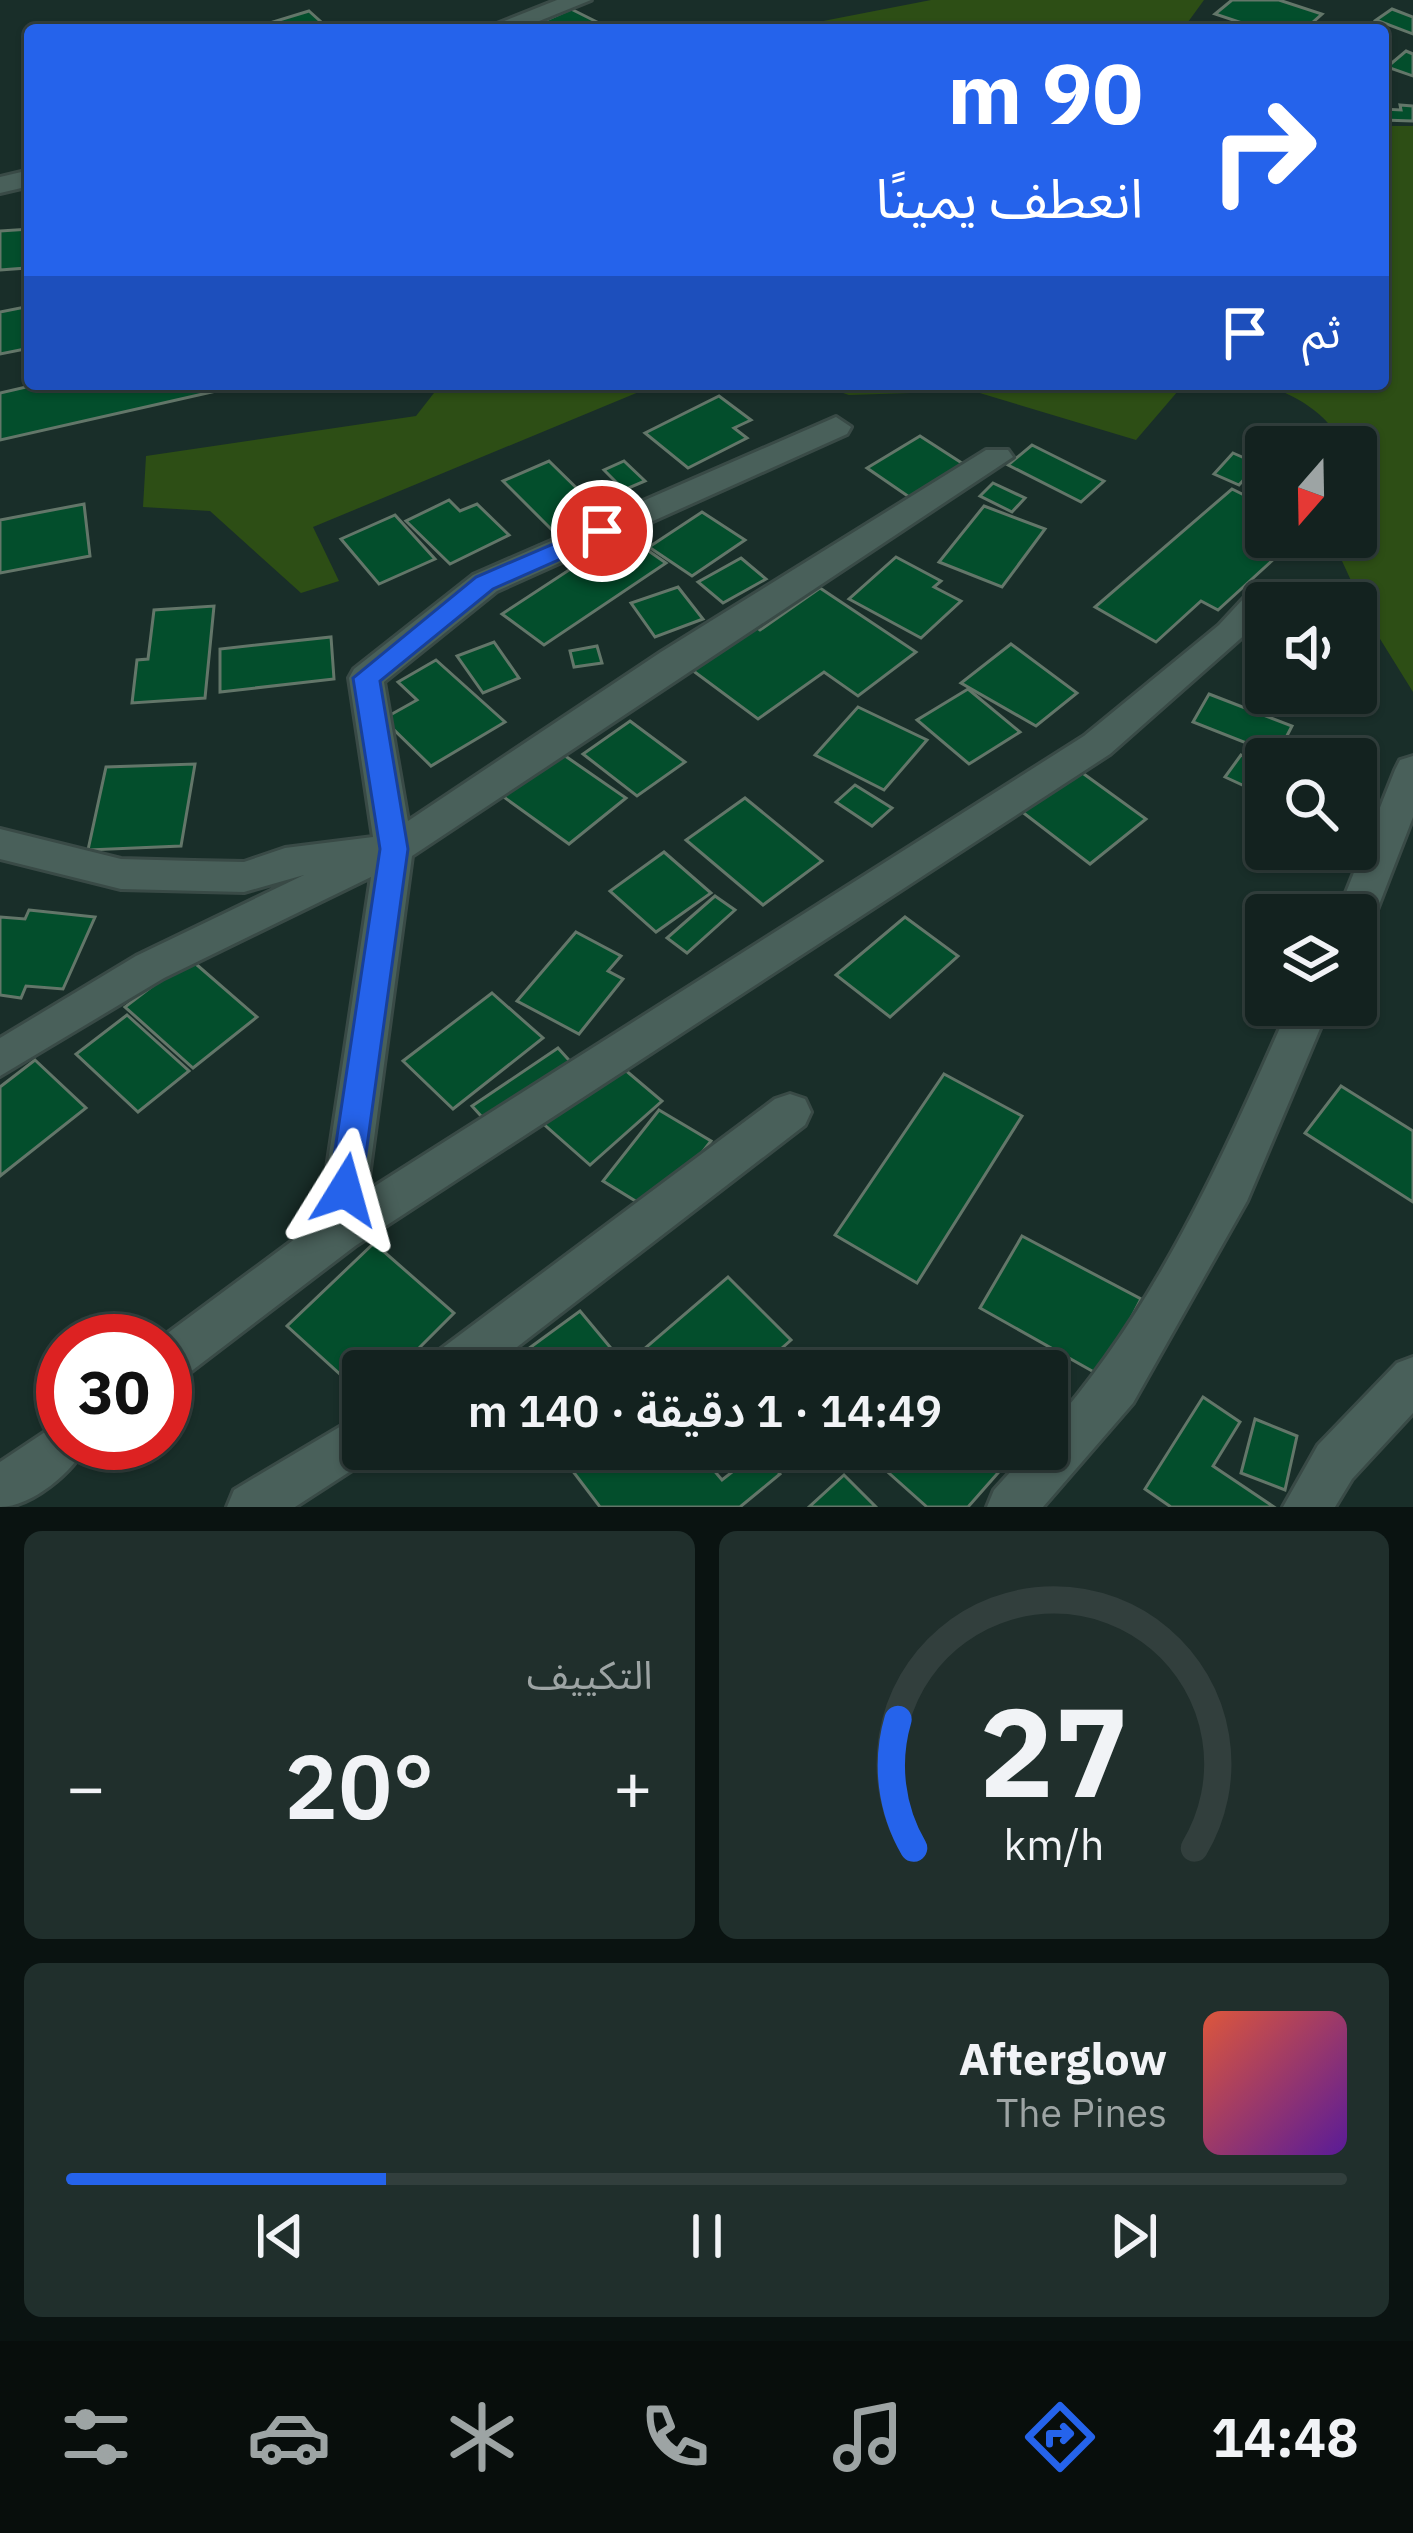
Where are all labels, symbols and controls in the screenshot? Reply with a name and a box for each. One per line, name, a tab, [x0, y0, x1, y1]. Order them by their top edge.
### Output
text: 90 m	[947, 38, 1143, 147]
icon: right	[1185, 72, 1341, 228]
text: انعطف يمينًا	[875, 163, 1143, 233]
icon: arrive	[1212, 300, 1278, 366]
text: ثم	[1302, 302, 1341, 360]
north arrow	[1245, 426, 1377, 558]
map controls	[1245, 426, 1377, 1026]
pin	[551, 480, 653, 582]
icon: arrive	[569, 498, 635, 564]
button: sound	[1245, 582, 1377, 714]
button: search	[1245, 738, 1377, 870]
button: layers	[1245, 894, 1377, 1026]
position arrow	[282, 1127, 408, 1253]
speed limit sign: 30	[36, 1314, 192, 1470]
text: 14:49 · 1 دقيقة · 140 m	[468, 1381, 942, 1439]
text: التكييف	[527, 1649, 653, 1700]
text: 27	[979, 1669, 1129, 1831]
text: 20°	[284, 1727, 434, 1844]
text: −	[66, 1743, 106, 1829]
text: +	[613, 1743, 653, 1829]
text: km/h	[1003, 1816, 1104, 1872]
text: Afterglow	[959, 2029, 1167, 2087]
text: The Pines	[996, 2087, 1167, 2138]
icon: previous	[247, 2203, 313, 2269]
icon: pause	[674, 2203, 740, 2269]
icon: next	[1101, 2203, 1167, 2269]
icon: filters	[54, 2395, 138, 2479]
icon: car	[247, 2395, 331, 2479]
icon: climate	[440, 2395, 524, 2479]
icon: phone	[633, 2395, 717, 2479]
icon: music	[826, 2395, 910, 2479]
icon: directions	[1018, 2395, 1102, 2479]
text: 14:48	[1211, 2402, 1359, 2472]

